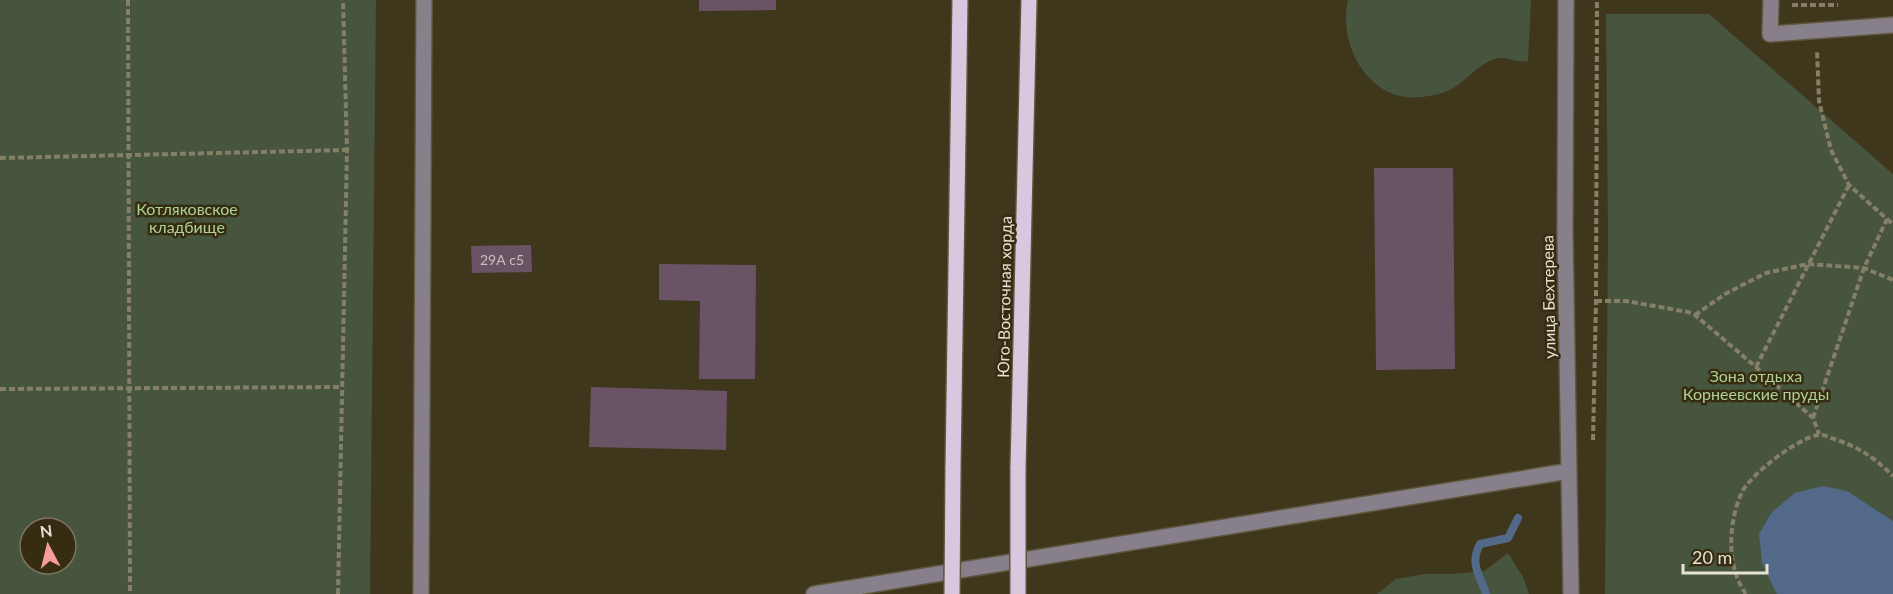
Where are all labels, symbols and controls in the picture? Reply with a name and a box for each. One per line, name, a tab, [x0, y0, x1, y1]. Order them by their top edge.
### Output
park label: Котляковское кладбище	[136, 199, 238, 236]
street label: Юго-Восточная хорда	[993, 216, 1015, 378]
street label: улица Бехтерева	[1537, 235, 1559, 359]
house number: 29А с5	[480, 251, 524, 268]
park label: Зона отдыха Корнеевские пруды	[1683, 366, 1829, 403]
north arrow	[18, 516, 78, 576]
text: N	[39, 520, 53, 541]
scale bar	[1683, 537, 1767, 575]
text: 20 m	[1692, 546, 1732, 568]

